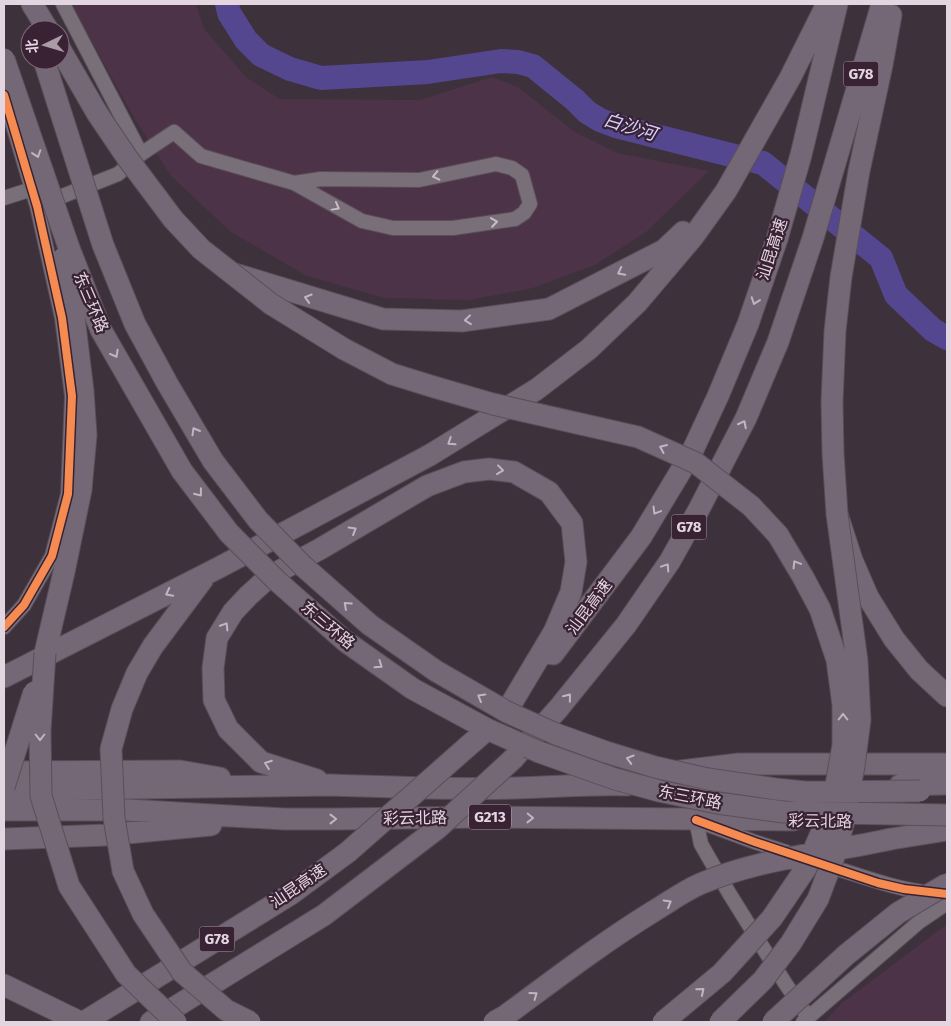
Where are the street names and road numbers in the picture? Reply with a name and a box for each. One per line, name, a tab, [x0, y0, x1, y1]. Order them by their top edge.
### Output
road number: G78	[844, 62, 878, 86]
street label: 汕昆高速	[753, 216, 791, 282]
street label: 东三环路	[70, 269, 112, 335]
road number: G78	[672, 514, 706, 540]
street label: 汕昆高速	[562, 576, 616, 638]
street label: 东三环路	[297, 597, 359, 653]
street label: 东三环路	[657, 782, 723, 812]
road number: G213	[469, 804, 511, 830]
street label: 彩云北路	[383, 808, 447, 828]
street label: 彩云北路	[788, 811, 852, 831]
street label: 汕昆高速	[266, 860, 330, 912]
road number: G78	[200, 926, 234, 952]

